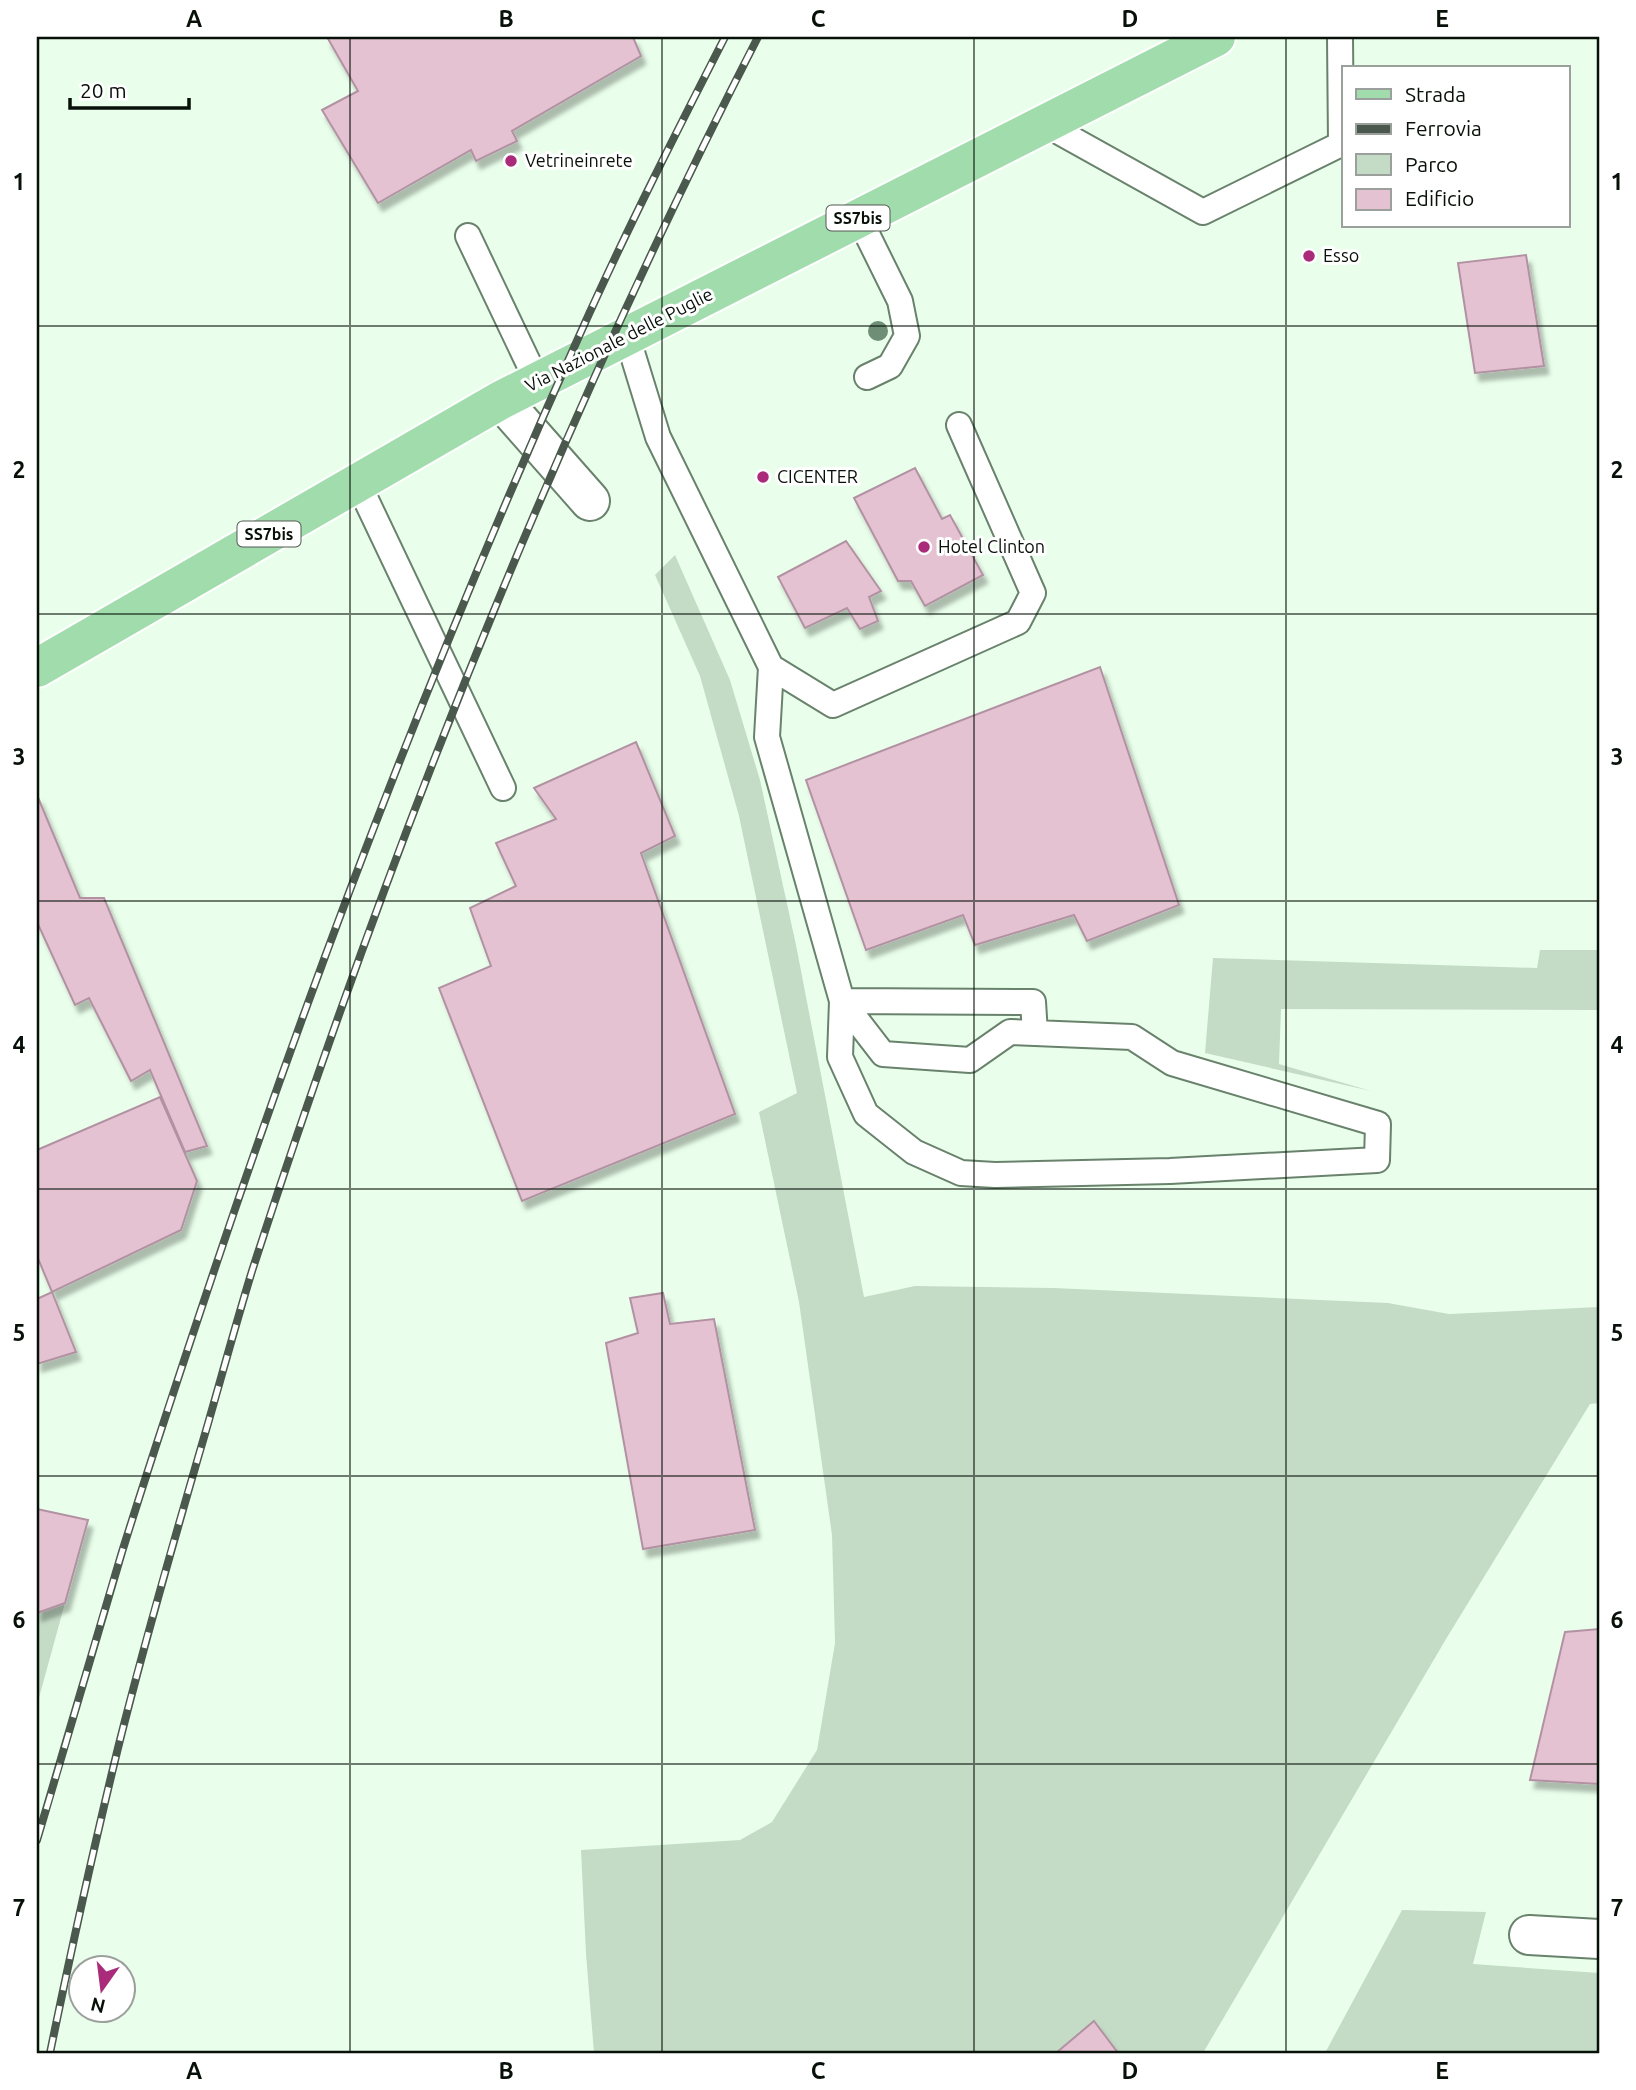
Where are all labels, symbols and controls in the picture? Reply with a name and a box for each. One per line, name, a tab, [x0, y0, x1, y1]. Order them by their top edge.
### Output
text: A	[186, 6, 202, 31]
text: B	[498, 6, 514, 31]
text: C	[811, 6, 826, 31]
text: D	[1122, 6, 1138, 31]
text: E	[1435, 6, 1449, 31]
scale bar	[70, 66, 189, 110]
legend	[1342, 66, 1570, 228]
text: 20 m	[80, 78, 127, 102]
text: Strada	[1405, 82, 1466, 106]
text: Ferrovia	[1405, 116, 1482, 140]
place label: Vetrineinrete	[525, 150, 633, 170]
text: Parco	[1405, 152, 1458, 176]
marker: Vetrineinrete	[503, 153, 519, 169]
text: 1	[13, 169, 25, 194]
text: 1	[1611, 169, 1623, 194]
text: Edificio	[1405, 186, 1474, 210]
road number: SS7bis	[826, 206, 890, 230]
place label: Esso	[1323, 245, 1359, 265]
marker: Esso	[1301, 248, 1317, 264]
street label: Via Nazionale delle Puglie	[521, 283, 716, 395]
text: 2	[13, 457, 25, 482]
text: 2	[1611, 457, 1623, 482]
place label: CICENTER	[777, 466, 858, 486]
marker: CICENTER	[755, 469, 771, 485]
road number: SS7bis	[238, 522, 300, 547]
place label: Hotel Clinton	[938, 536, 1045, 556]
marker: Hotel Clinton	[916, 539, 932, 555]
text: 3	[13, 744, 25, 769]
text: 3	[1611, 744, 1623, 769]
text: 4	[13, 1032, 26, 1057]
text: 4	[1611, 1032, 1624, 1057]
text: 5	[13, 1320, 25, 1345]
text: 5	[1611, 1320, 1623, 1345]
text: 6	[13, 1607, 26, 1632]
text: 6	[1611, 1607, 1624, 1632]
text: 7	[13, 1895, 25, 1920]
text: 7	[1611, 1895, 1623, 1920]
north arrow	[66, 1954, 136, 2024]
text: N	[88, 1993, 107, 2018]
text: A	[186, 2058, 202, 2083]
text: B	[498, 2058, 514, 2083]
text: C	[811, 2058, 826, 2083]
text: D	[1122, 2058, 1138, 2083]
text: E	[1435, 2058, 1449, 2083]

